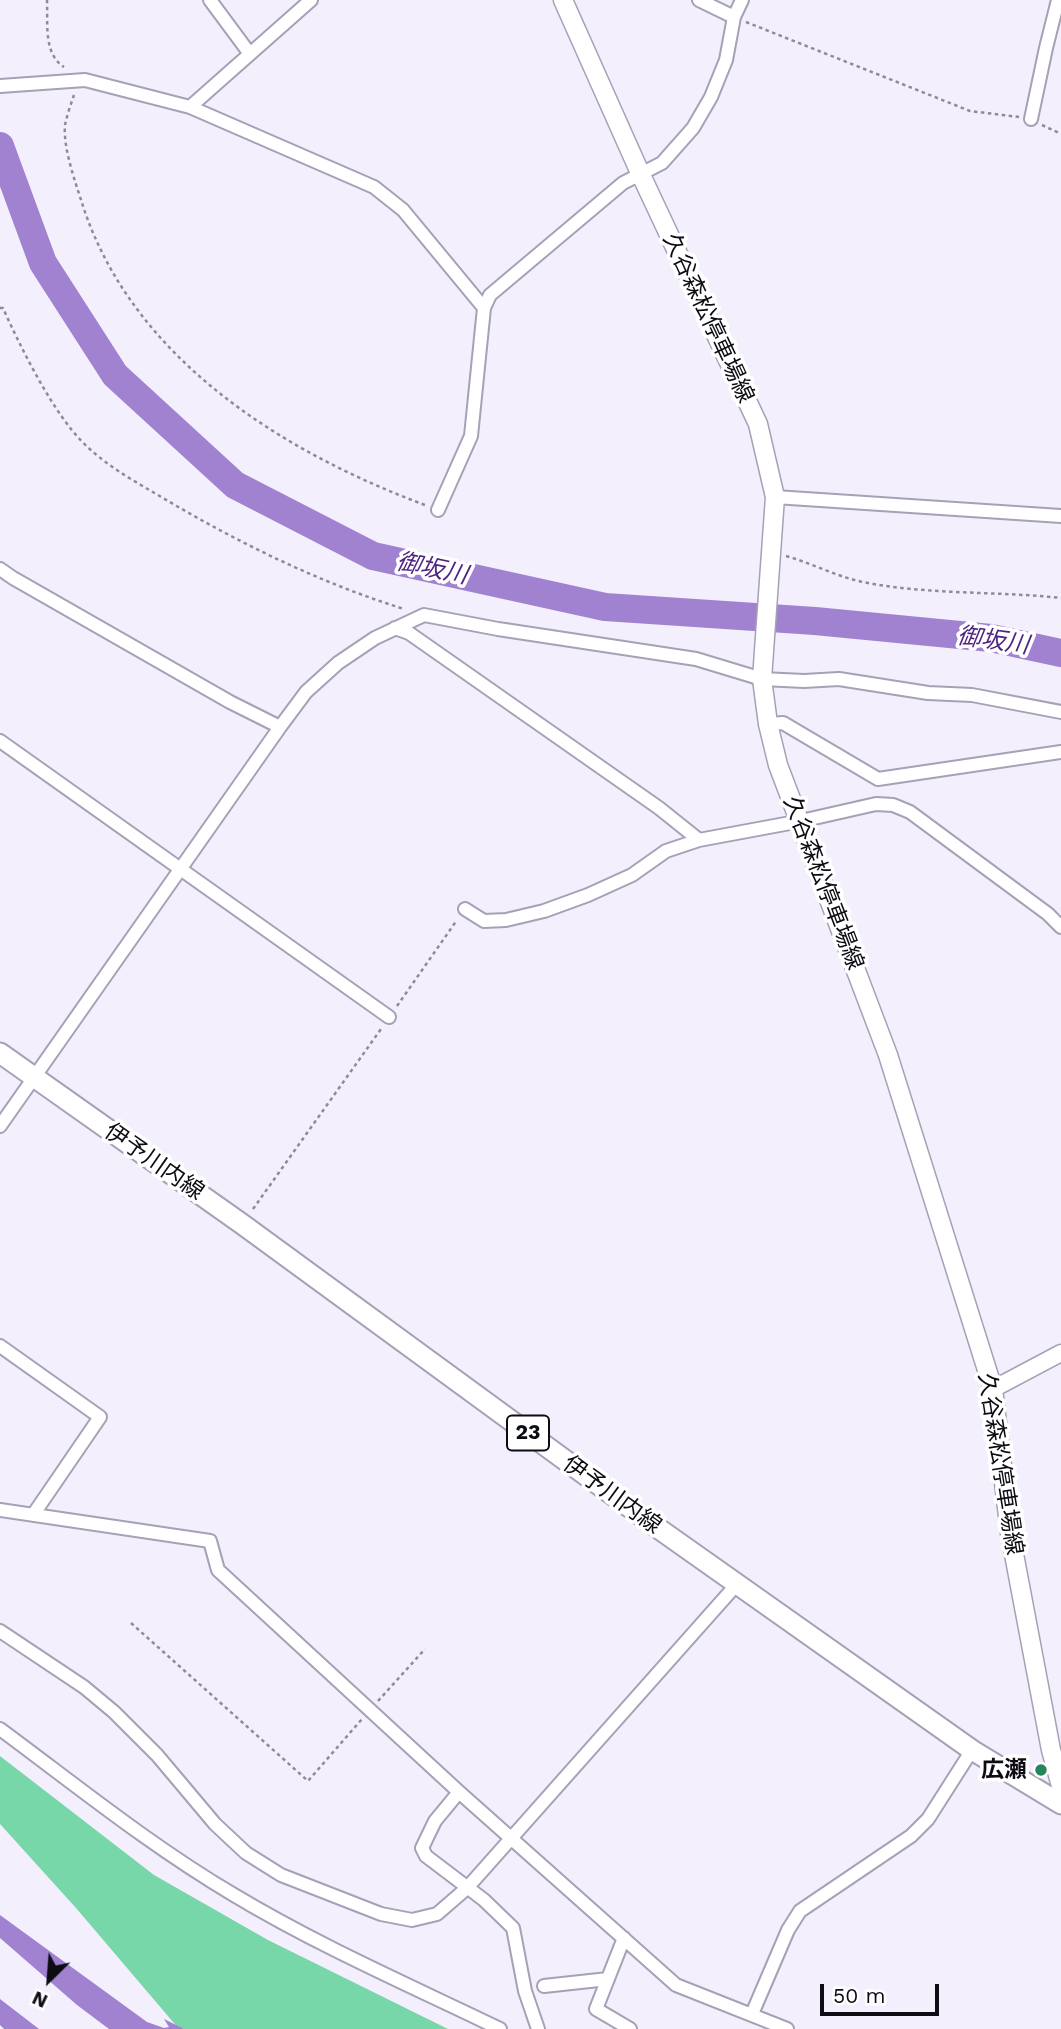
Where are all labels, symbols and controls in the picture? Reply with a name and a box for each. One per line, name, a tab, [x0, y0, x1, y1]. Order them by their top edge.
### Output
street label: 久谷森松停車場線	[657, 229, 759, 407]
water label: 御坂川	[394, 547, 470, 591]
water label: 御坂川	[955, 622, 1031, 660]
street label: 久谷森松停車場線	[777, 792, 869, 974]
street label: 伊予川内線	[99, 1118, 209, 1206]
street label: 久谷森松停車場線	[972, 1371, 1028, 1557]
road number: 23	[507, 1416, 549, 1450]
street label: 伊予川内線	[557, 1450, 667, 1540]
place label: 広瀬	[981, 1756, 1027, 1784]
marker: 広瀬	[1033, 1762, 1049, 1778]
north arrow	[14, 1945, 84, 2015]
scale bar	[823, 1969, 942, 2013]
text: 50 m	[833, 1983, 885, 2008]
text: N	[29, 1986, 51, 2013]

